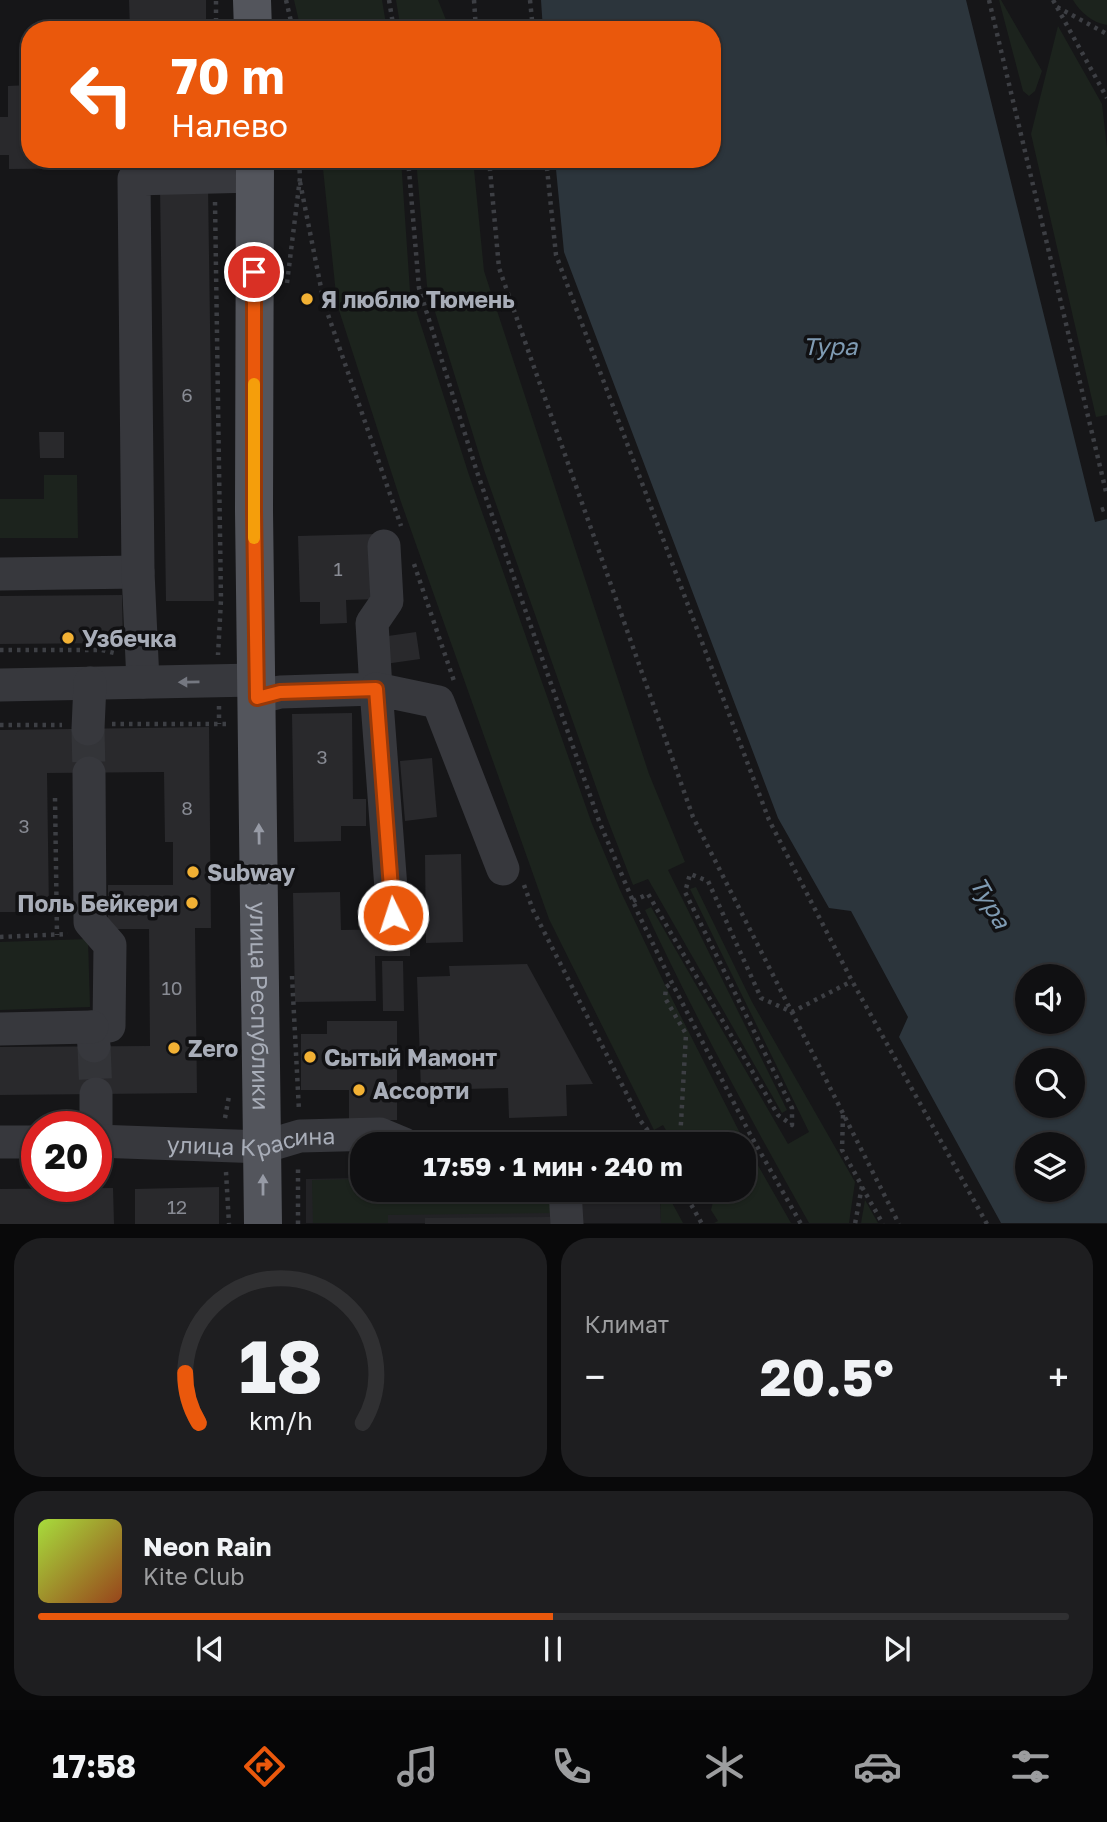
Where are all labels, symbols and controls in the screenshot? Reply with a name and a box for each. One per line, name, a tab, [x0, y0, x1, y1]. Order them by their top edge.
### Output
text: 70 m	[171, 46, 285, 105]
icon: left	[56, 49, 147, 140]
text: Налево	[171, 106, 288, 144]
pin	[224, 242, 284, 302]
icon: arrive	[235, 253, 273, 291]
place label: Я люблю Тюмень	[321, 285, 515, 313]
marker: Я люблю Тюмень	[299, 291, 315, 307]
water label: Тура	[803, 331, 859, 361]
house number: 6	[181, 383, 193, 406]
house number: 1	[333, 557, 343, 580]
place label: Узбечка	[82, 624, 177, 652]
marker: Узбечка	[60, 630, 76, 646]
one-way arrow	[178, 676, 200, 687]
house number: 3	[316, 745, 328, 768]
house number: 8	[181, 796, 193, 819]
house number: 3	[18, 814, 30, 837]
one-way arrow	[253, 823, 265, 845]
place label: Subway	[207, 858, 296, 886]
marker: Subway	[185, 864, 201, 880]
water label: Тура	[964, 871, 1018, 935]
position arrow	[356, 878, 430, 952]
place label: Поль Бейкери	[17, 889, 178, 917]
marker: Поль Бейкери	[184, 895, 200, 911]
street label: улица Республики	[245, 901, 276, 1111]
map controls	[1015, 964, 1085, 1202]
button: sound	[1015, 964, 1085, 1034]
house number: 10	[162, 976, 183, 999]
place label: Zero	[188, 1034, 238, 1062]
marker: Zero	[166, 1040, 182, 1056]
place label: Сытый Мамонт	[324, 1043, 497, 1071]
button: search	[1015, 1048, 1085, 1118]
marker: Сытый Мамонт	[302, 1049, 318, 1065]
place label: Ассорти	[373, 1076, 469, 1104]
marker: Ассорти	[351, 1082, 367, 1098]
speed limit sign: 20	[21, 1111, 112, 1202]
street label: улица Красина	[166, 1121, 336, 1162]
button: layers	[1015, 1132, 1085, 1202]
text: 17:59 · 1 мин · 240 m	[423, 1151, 683, 1182]
one-way arrow	[257, 1174, 269, 1196]
house number: 12	[167, 1195, 187, 1218]
text: Климат	[585, 1310, 669, 1338]
text: 18	[238, 1323, 322, 1410]
text: 20.5°	[760, 1345, 894, 1407]
text: −	[585, 1354, 605, 1399]
text: +	[1048, 1354, 1069, 1399]
text: km/h	[248, 1405, 312, 1436]
text: Neon Rain	[143, 1531, 272, 1562]
text: Kite Club	[143, 1562, 244, 1590]
icon: previous	[191, 1630, 229, 1668]
icon: pause	[534, 1630, 572, 1668]
icon: next	[878, 1630, 916, 1668]
icon: directions	[240, 1742, 289, 1791]
icon: music	[393, 1742, 442, 1791]
icon: phone	[547, 1742, 596, 1791]
icon: climate	[700, 1742, 749, 1791]
icon: car	[853, 1742, 902, 1791]
icon: filters	[1006, 1742, 1055, 1791]
text: 17:58	[52, 1747, 136, 1785]

